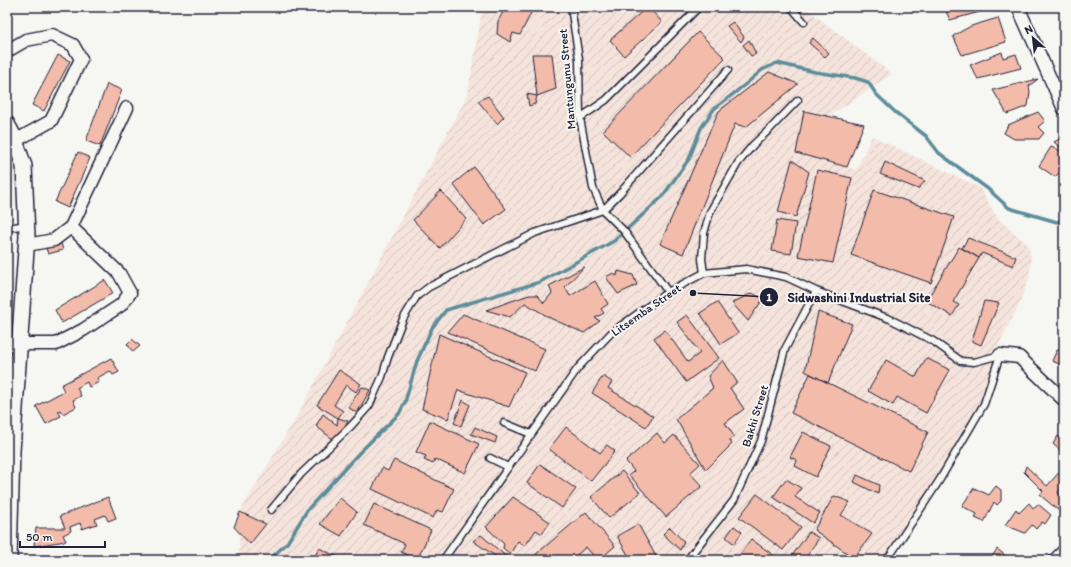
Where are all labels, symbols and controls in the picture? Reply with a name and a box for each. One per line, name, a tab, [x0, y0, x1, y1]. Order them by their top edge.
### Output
north arrow	[1013, 18, 1053, 58]
text: N	[1022, 22, 1035, 37]
street label: Mantungunu Street	[556, 28, 578, 130]
street label: Litsemba Street	[608, 281, 684, 339]
callout: Sidwashini Industrial Site	[759, 285, 938, 310]
text: 1	[766, 290, 772, 304]
text: Sidwashini Industrial Site	[787, 290, 931, 305]
street label: Bakhi Street	[739, 383, 771, 449]
scale bar	[20, 523, 105, 549]
text: 50 m	[26, 530, 52, 544]

